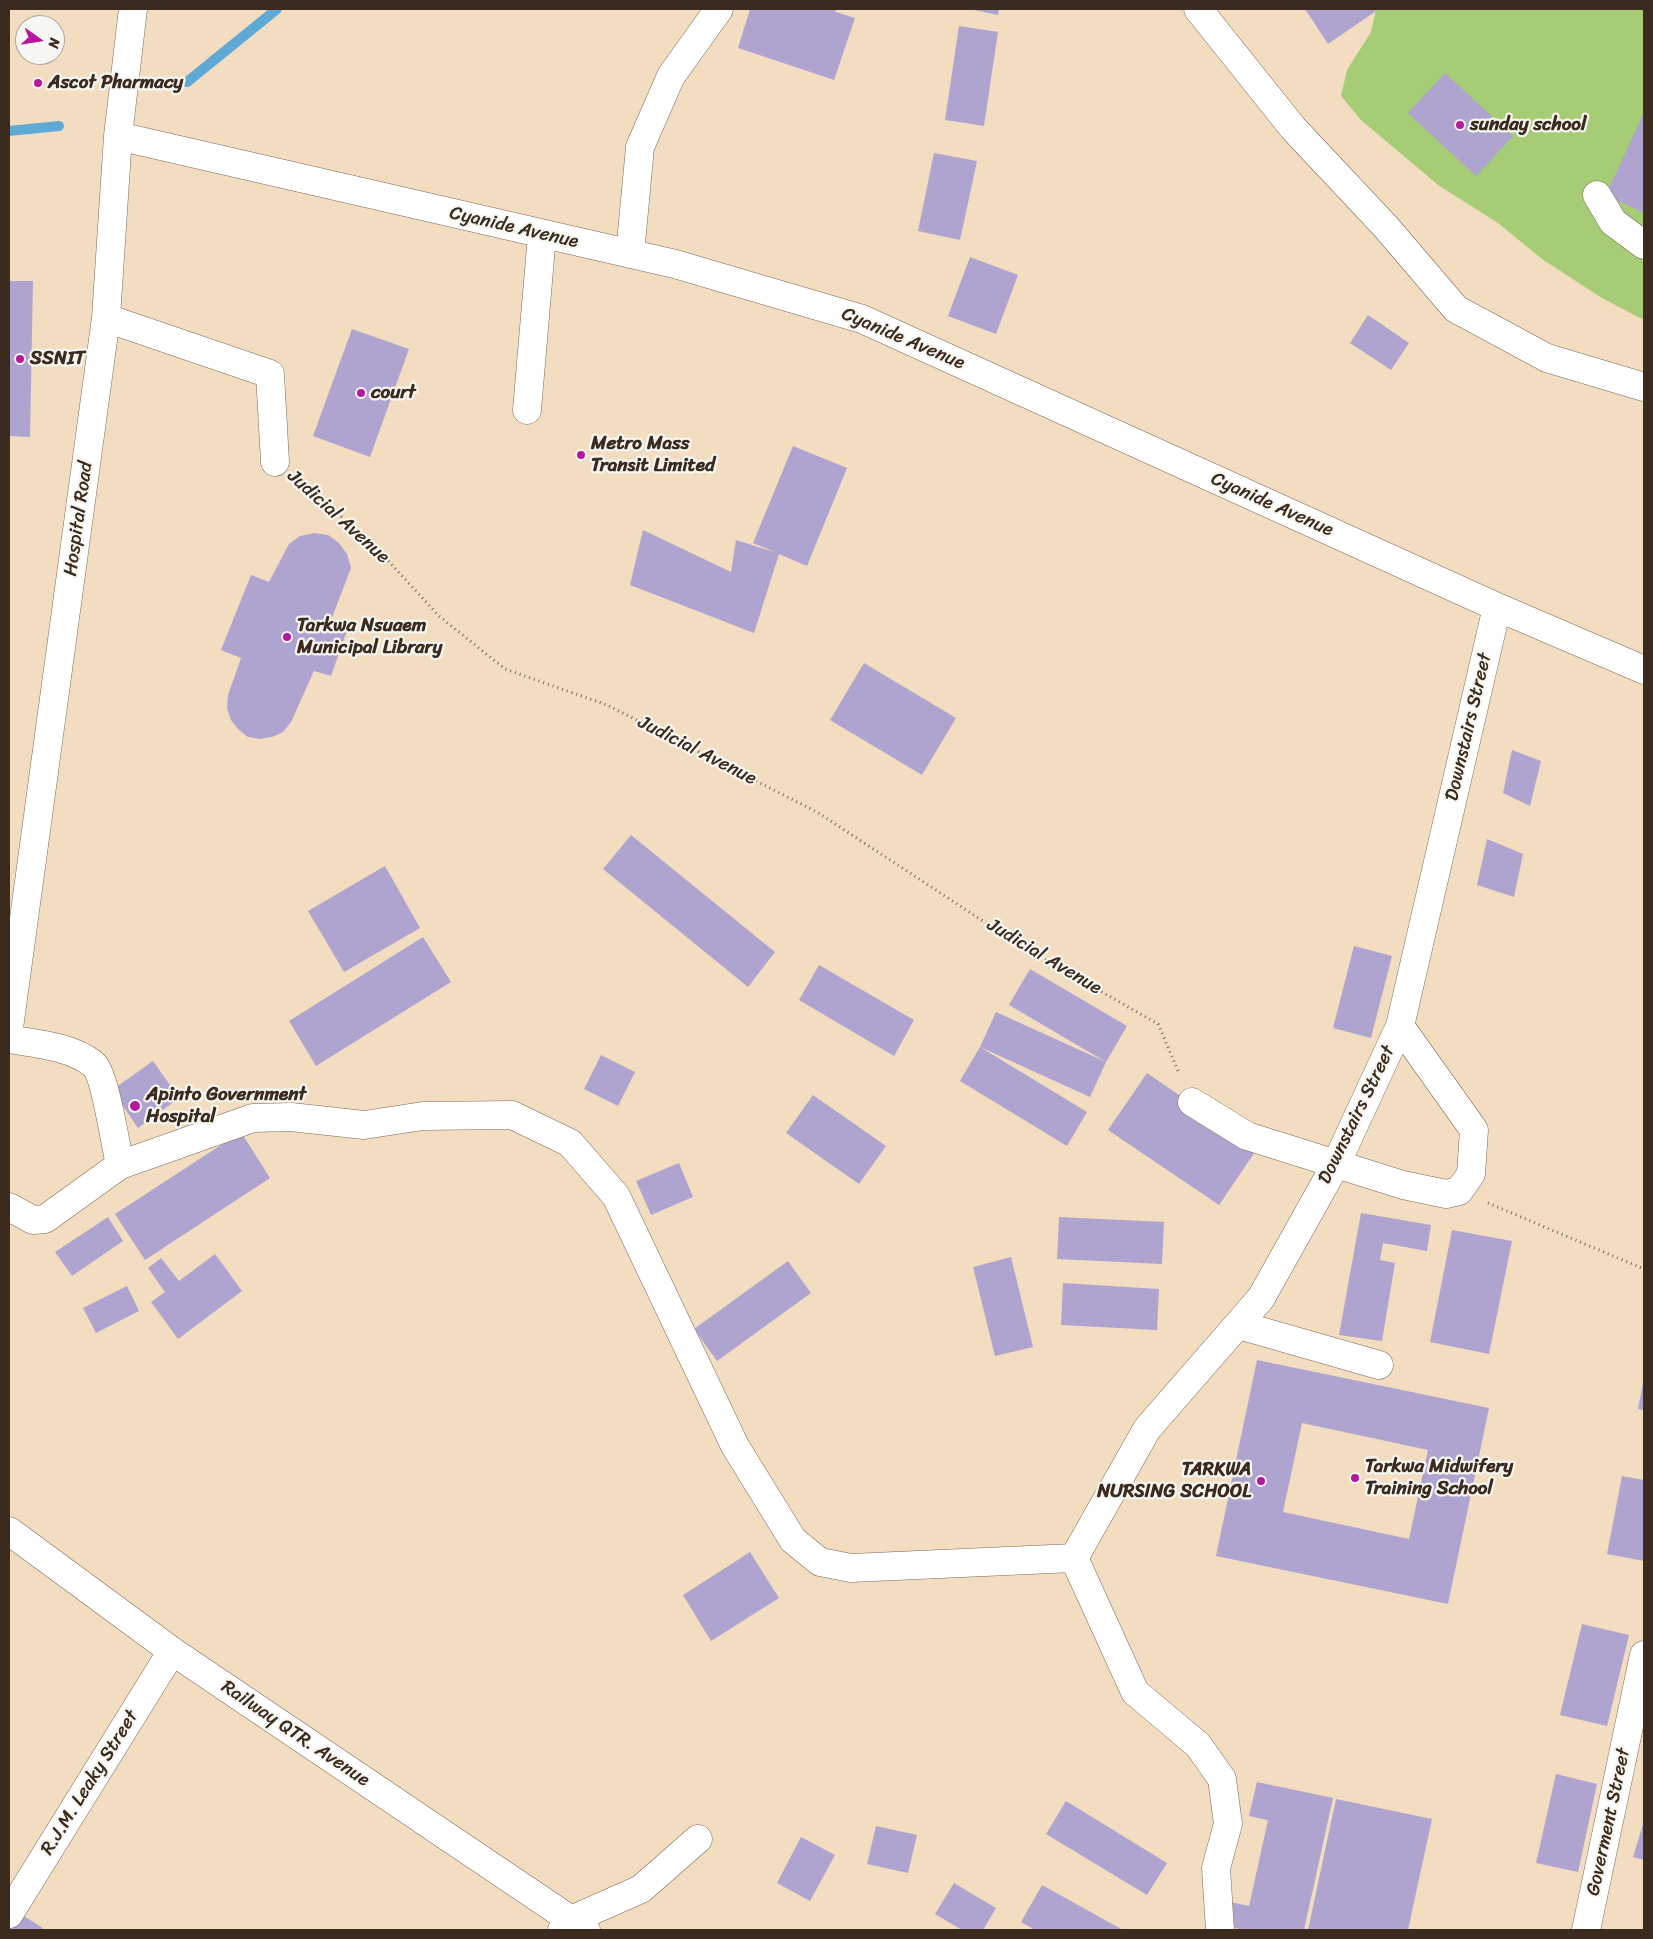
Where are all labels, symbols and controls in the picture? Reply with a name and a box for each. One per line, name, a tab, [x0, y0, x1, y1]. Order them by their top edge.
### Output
north arrow	[15, 15, 65, 65]
text: N	[41, 36, 67, 51]
place label: Ascot Pharmacy	[48, 72, 183, 94]
marker: Ascot Pharmacy	[32, 77, 44, 89]
place label: sunday school	[1470, 114, 1586, 136]
marker: sunday school	[1454, 119, 1466, 131]
street label: Cyanide Avenue	[447, 202, 581, 254]
street label: Cyanide Avenue	[838, 303, 968, 375]
place label: SSNIT	[30, 348, 85, 370]
marker: SSNIT	[14, 353, 26, 365]
place label: court	[371, 382, 416, 404]
marker: court	[355, 387, 367, 399]
place label: Metro Mass Transit Limited	[591, 433, 715, 477]
marker: Metro Mass Transit Limited	[575, 449, 587, 461]
street label: Hospital Road	[60, 460, 98, 578]
street label: Judicial Avenue	[282, 465, 394, 569]
street label: Cyanide Avenue	[1207, 468, 1337, 542]
place label: Tarkwa Nsuaem Municipal Library	[297, 615, 442, 659]
marker: Tarkwa Nsuaem Municipal Library	[281, 631, 293, 643]
street label: Downstairs Street	[1441, 651, 1497, 803]
street label: Judicial Avenue	[634, 711, 760, 791]
street label: Judicial Avenue	[983, 914, 1105, 1000]
street label: Downstairs Street	[1314, 1042, 1400, 1188]
place label: Apinto Government Hospital	[146, 1084, 306, 1128]
marker: Apinto Government Hospital	[128, 1099, 142, 1113]
place label: Tarkwa Midwifery Training School	[1365, 1456, 1513, 1500]
place label: TARKWA NURSING SCHOOL	[1097, 1459, 1251, 1503]
marker: Tarkwa Midwifery Training School	[1349, 1472, 1361, 1484]
marker: TARKWA NURSING SCHOOL	[1255, 1475, 1267, 1487]
street label: Railway QTR. Avenue	[216, 1676, 374, 1792]
street label: R.J.M. Leaky Street	[36, 1707, 144, 1859]
street label: Goverment Street	[1582, 1746, 1636, 1898]

